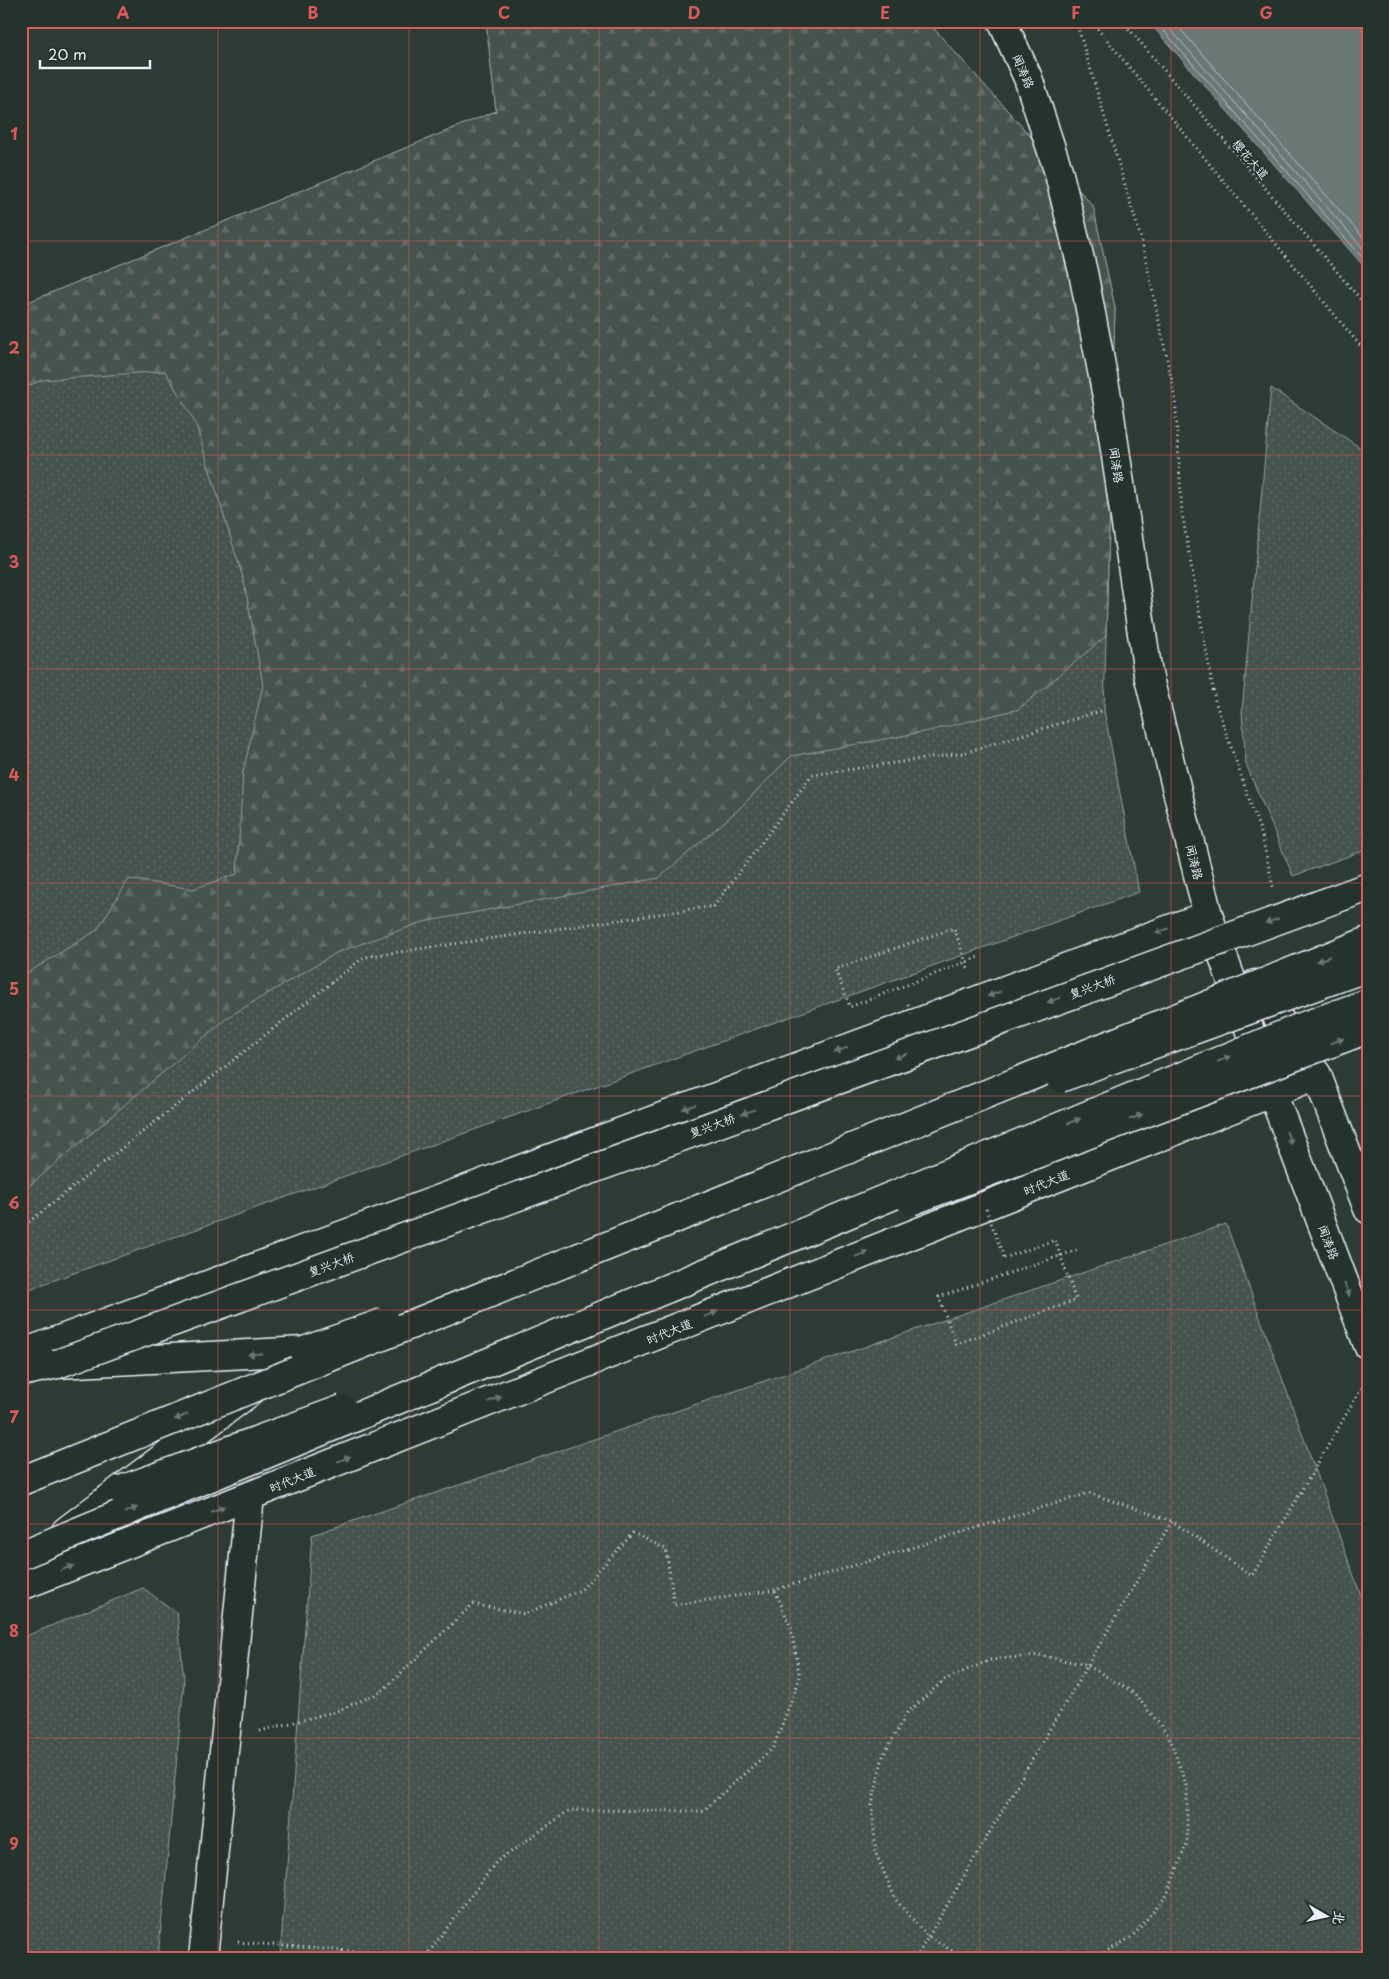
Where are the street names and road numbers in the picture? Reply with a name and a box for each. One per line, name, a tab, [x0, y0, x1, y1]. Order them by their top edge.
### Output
street label: 闻涛路	[1009, 51, 1039, 91]
street label: 樱花大道	[1228, 135, 1274, 183]
street label: 闻涛路	[1106, 446, 1128, 484]
street label: 闻涛路	[1182, 842, 1208, 882]
street label: 复兴大桥	[1066, 969, 1119, 1003]
street label: 复兴大桥	[686, 1108, 739, 1142]
street label: 时代大道	[1020, 1165, 1072, 1199]
street label: 闻涛路	[1314, 1222, 1344, 1262]
street label: 复兴大桥	[305, 1247, 358, 1281]
street label: 时代大道	[643, 1314, 695, 1348]
street label: 时代大道	[266, 1462, 318, 1496]

